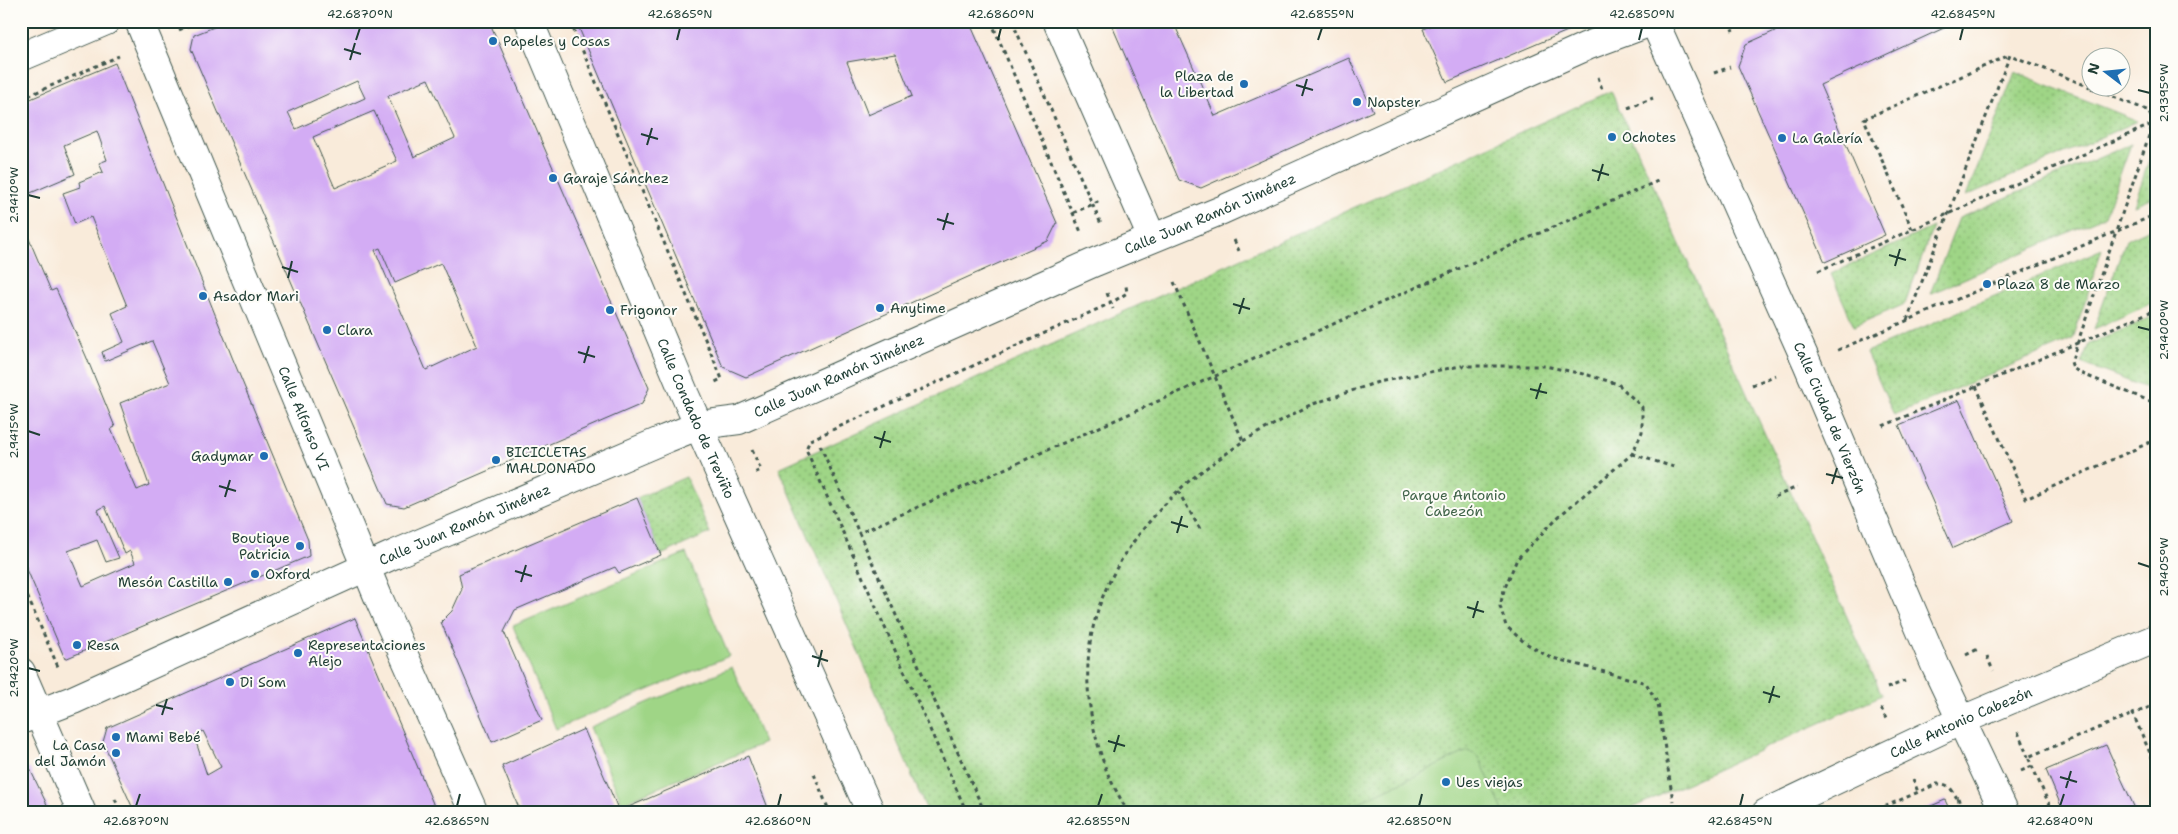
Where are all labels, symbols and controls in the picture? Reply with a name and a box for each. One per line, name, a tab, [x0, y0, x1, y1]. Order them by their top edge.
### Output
text: 42.6870°N	[327, 6, 393, 22]
text: 42.6865°N	[647, 6, 713, 22]
text: 42.6860°N	[968, 6, 1034, 22]
text: 42.6855°N	[1290, 6, 1354, 22]
text: 42.6850°N	[1609, 6, 1675, 22]
text: 42.6845°N	[1930, 6, 1996, 22]
place label: Papeles y Cosas	[503, 32, 610, 50]
marker: Papeles y Cosas	[487, 35, 499, 47]
north arrow	[2080, 48, 2130, 98]
text: N	[2083, 61, 2104, 76]
text: 2.9395°W	[2156, 64, 2172, 122]
place label: Plaza de la Libertad	[1160, 67, 1234, 101]
marker: Plaza de la Libertad	[1238, 78, 1250, 90]
place label: Napster	[1367, 93, 1421, 111]
marker: Napster	[1351, 96, 1363, 108]
place label: Ochotes	[1622, 128, 1676, 146]
place label: La Galería	[1792, 129, 1863, 147]
marker: Ochotes	[1606, 131, 1618, 143]
marker: La Galería	[1776, 132, 1788, 144]
text: 2.9410°W	[6, 167, 22, 223]
place label: Garaje Sánchez	[563, 169, 669, 187]
street label: Calle Juan Ramón Jiménez	[1122, 169, 1299, 258]
marker: Garaje Sánchez	[547, 172, 559, 184]
place label: Plaza 8 de Marzo	[1997, 275, 2120, 293]
marker: Plaza 8 de Marzo	[1981, 278, 1993, 290]
place label: Asador Mari	[213, 287, 299, 305]
marker: Asador Mari	[197, 290, 209, 302]
place label: Anytime	[890, 299, 946, 317]
text: 2.9400°W	[2156, 300, 2172, 360]
place label: Frigonor	[620, 301, 678, 319]
marker: Anytime	[874, 302, 886, 314]
marker: Frigonor	[604, 304, 616, 316]
place label: Clara	[337, 321, 373, 339]
marker: Clara	[321, 324, 333, 336]
street label: Calle Juan Ramón Jiménez	[751, 330, 927, 421]
street label: Calle Condado de Treviño	[653, 335, 739, 501]
street label: Calle Ciudad de Vierzón	[1790, 339, 1870, 497]
street label: Calle Alfonso VI	[274, 363, 334, 473]
text: 2.9415°W	[6, 403, 22, 459]
place label: BICICLETAS MALDONADO	[506, 443, 596, 477]
place label: Gadymar	[191, 447, 254, 465]
marker: Gadymar	[258, 450, 270, 462]
marker: BICICLETAS MALDONADO	[490, 454, 502, 466]
street label: Calle Juan Ramón Jiménez	[376, 480, 553, 569]
park label: Parque Antonio Cabezón	[1402, 486, 1506, 520]
place label: Boutique Patricia	[232, 529, 290, 563]
text: 2.9405°W	[2156, 537, 2172, 597]
marker: Boutique Patricia	[294, 540, 306, 552]
place label: Oxford	[265, 565, 311, 583]
marker: Oxford	[249, 568, 261, 580]
place label: Mesón Castilla	[118, 573, 218, 591]
marker: Mesón Castilla	[222, 576, 234, 588]
place label: Resa	[87, 636, 120, 654]
place label: Representaciones Alejo	[308, 636, 426, 670]
text: 2.9420°W	[6, 638, 22, 698]
marker: Resa	[71, 639, 83, 651]
marker: Representaciones Alejo	[292, 647, 304, 659]
place label: Di Som	[240, 673, 286, 691]
marker: Di Som	[224, 676, 236, 688]
street label: Calle Antonio Cabezón	[1887, 682, 2035, 762]
place label: Mami Bebé	[126, 728, 201, 746]
marker: Mami Bebé	[110, 731, 122, 743]
place label: La Casa del Jamón	[35, 736, 106, 770]
marker: La Casa del Jamón	[110, 747, 122, 759]
place label: Ues viejas	[1456, 773, 1523, 791]
marker: Ues viejas	[1440, 776, 1452, 788]
text: 42.6870°N	[103, 813, 169, 829]
text: 42.6865°N	[424, 813, 490, 829]
text: 42.6860°N	[745, 813, 811, 829]
text: 42.6855°N	[1066, 813, 1130, 829]
text: 42.6850°N	[1386, 813, 1452, 829]
text: 42.6845°N	[1707, 813, 1773, 829]
text: 42.6840°N	[2027, 813, 2093, 829]

